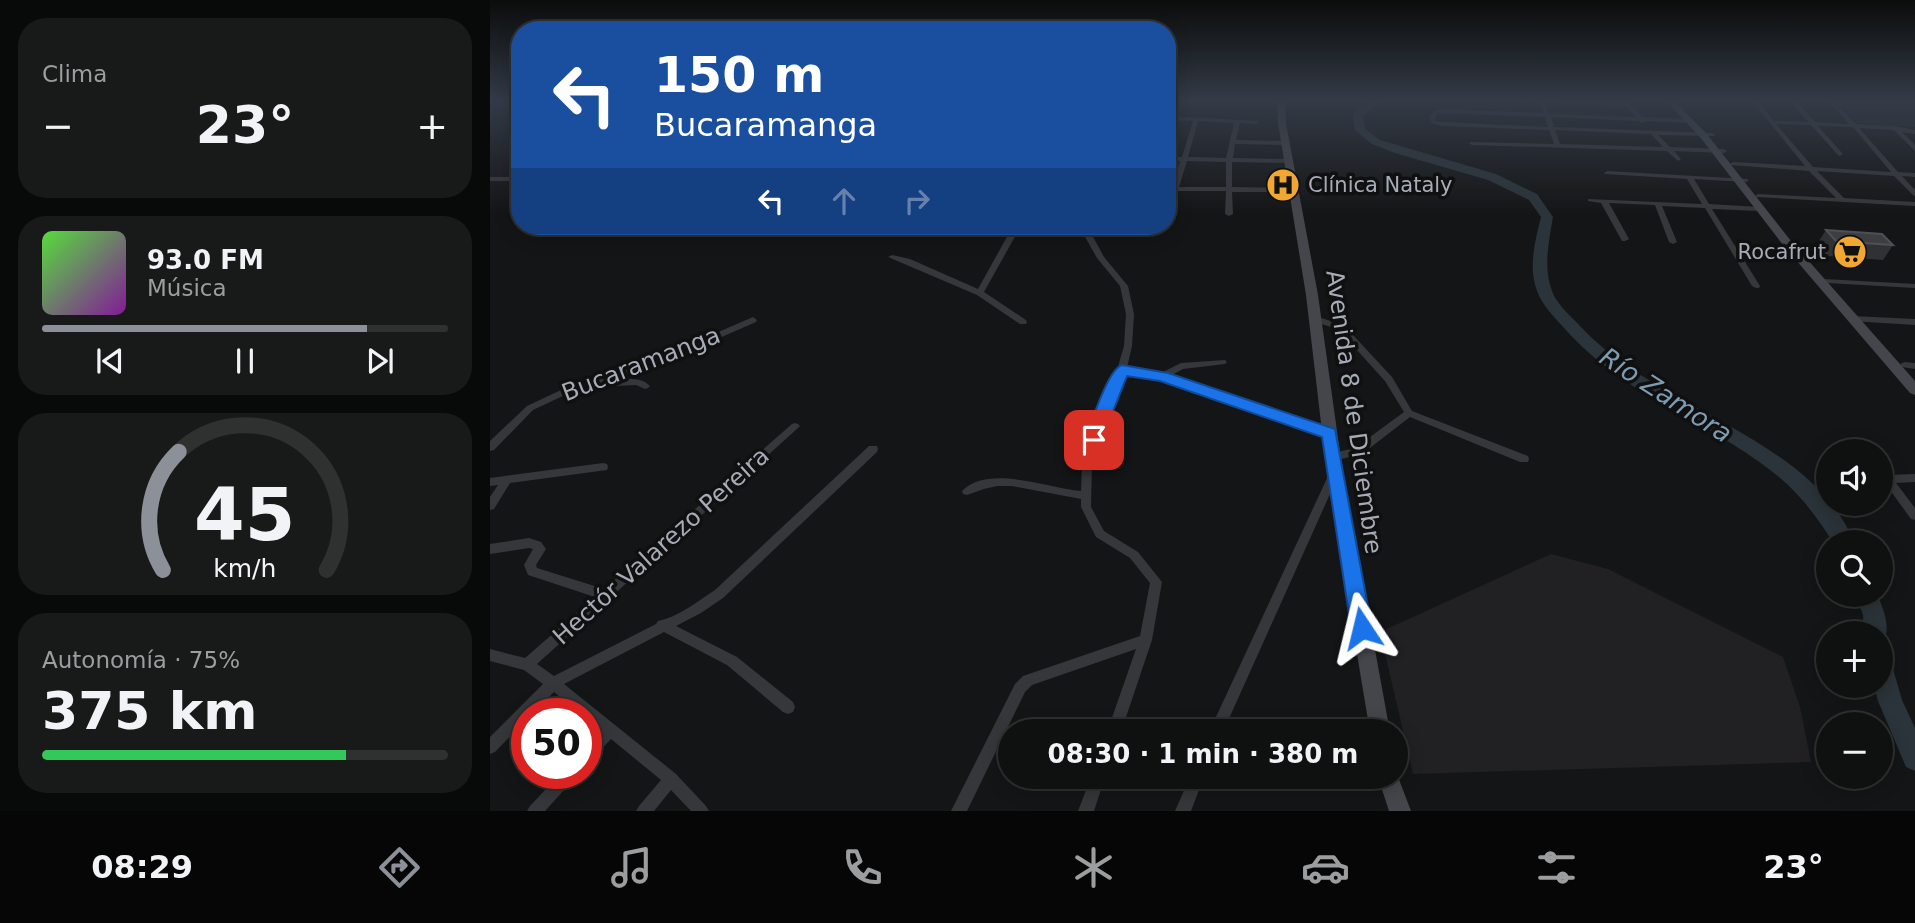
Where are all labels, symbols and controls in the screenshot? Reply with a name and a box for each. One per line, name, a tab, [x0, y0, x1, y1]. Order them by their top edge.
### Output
text: 150 m	[654, 47, 824, 104]
icon: left	[539, 49, 630, 140]
text: Clima	[42, 61, 107, 87]
text: 23°	[196, 95, 294, 155]
text: −	[42, 104, 74, 148]
text: +	[416, 104, 448, 148]
text: Bucaramanga	[654, 106, 877, 144]
hospital icon: Clínica Nataly	[1264, 166, 1302, 204]
place label: Clínica Nataly	[1308, 173, 1453, 197]
icon: left	[752, 182, 790, 220]
icon: ahead	[825, 182, 863, 220]
icon: right	[898, 182, 936, 220]
supermarket icon: Rocafrut	[1831, 233, 1869, 271]
place label: Rocafrut	[1738, 240, 1826, 264]
text: 93.0 FM	[147, 245, 264, 275]
street label: Avenida 8 de Diciembre	[1320, 268, 1388, 556]
text: Música	[147, 275, 227, 301]
street label: Bucaramanga	[558, 321, 724, 407]
water label: Río Zamora	[1594, 341, 1738, 449]
icon: previous	[91, 342, 129, 380]
icon: pause	[226, 342, 264, 380]
icon: next	[361, 342, 399, 380]
pin	[1064, 410, 1124, 470]
icon: arrive	[1075, 421, 1113, 459]
map controls	[1816, 439, 1893, 789]
button: sound	[1816, 439, 1893, 516]
street label: Hectór Valarezo Pereira	[547, 442, 775, 650]
text: 45	[194, 473, 296, 558]
button: search	[1816, 530, 1893, 607]
text: km/h	[213, 554, 277, 583]
position arrow	[1325, 591, 1399, 665]
button: +	[1816, 621, 1893, 698]
text: Autonomía · 75%	[42, 647, 240, 673]
text: 375 km	[42, 681, 257, 741]
speed limit sign: 50	[511, 698, 602, 789]
button: −	[1816, 712, 1893, 789]
text: 08:30 · 1 min · 380 m	[1048, 739, 1358, 769]
icon: directions	[375, 843, 424, 892]
icon: music	[607, 843, 656, 892]
icon: phone	[838, 843, 887, 892]
icon: climate	[1069, 843, 1118, 892]
icon: car	[1301, 843, 1350, 892]
icon: filters	[1532, 843, 1581, 892]
text: 08:29	[91, 848, 193, 886]
text: 23°	[1763, 848, 1824, 886]

